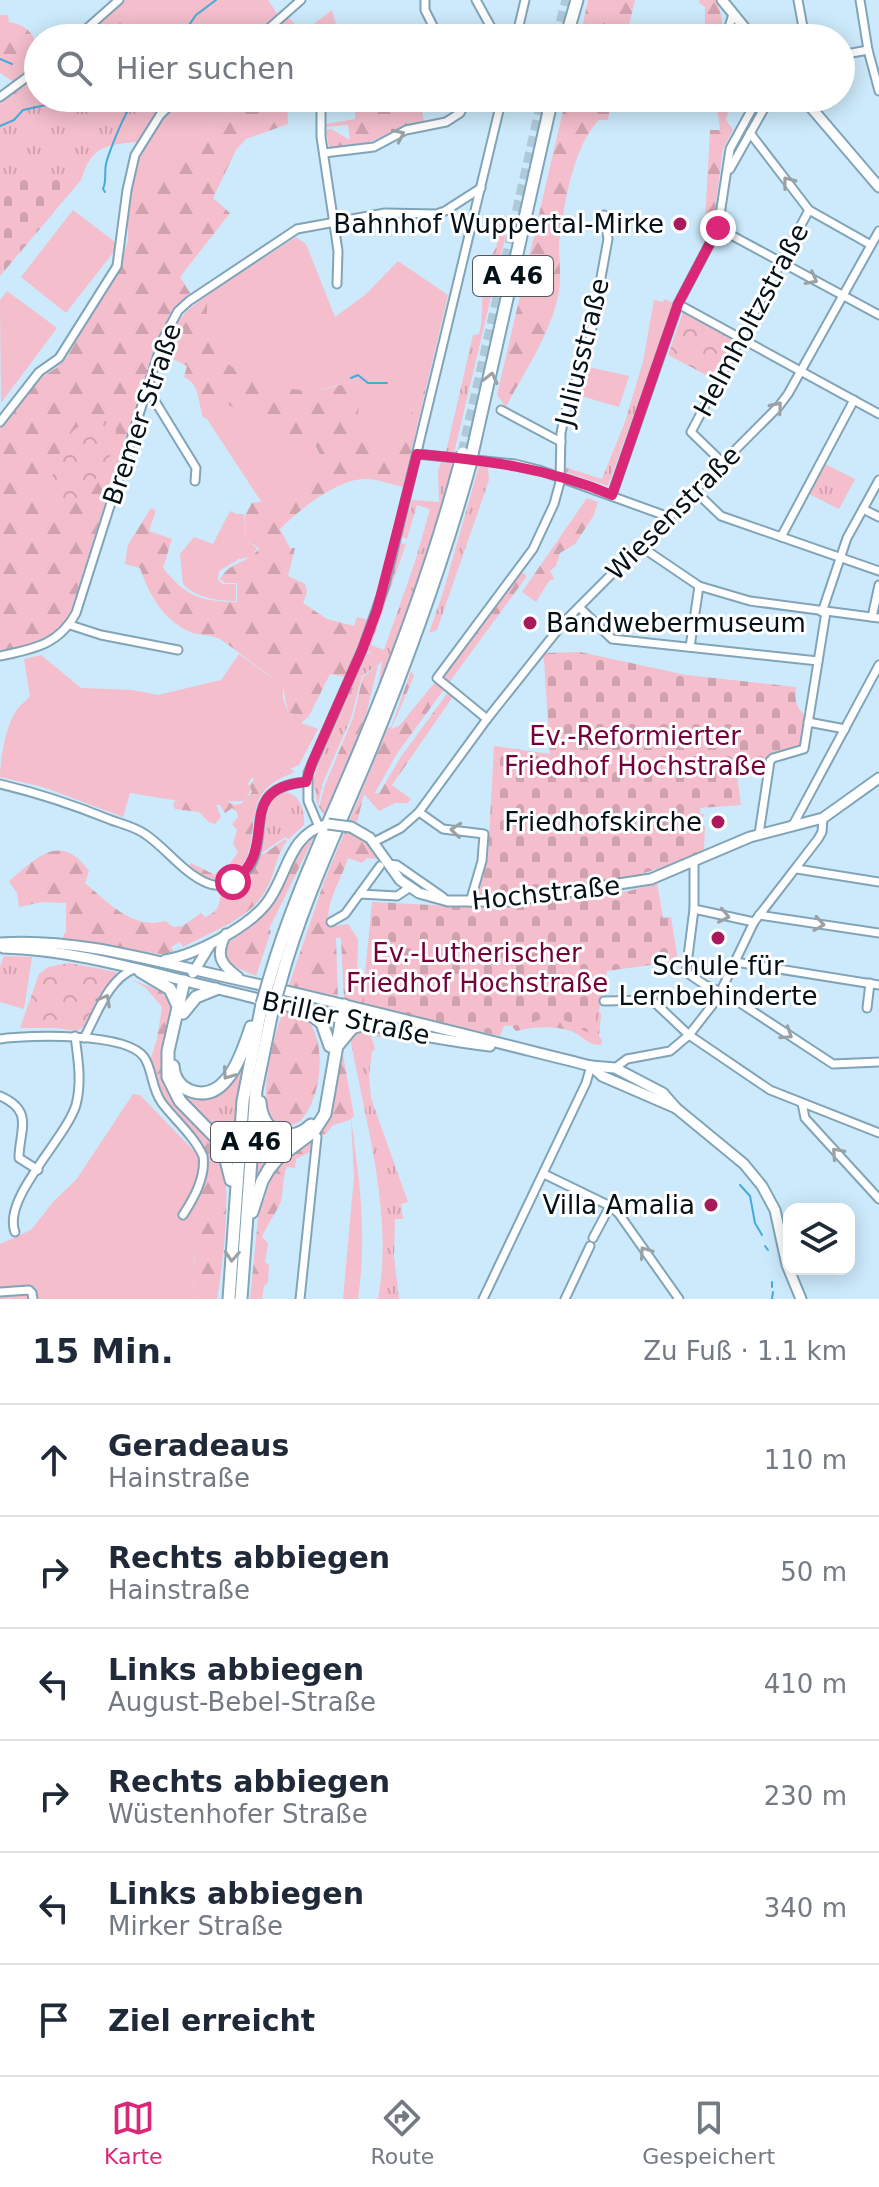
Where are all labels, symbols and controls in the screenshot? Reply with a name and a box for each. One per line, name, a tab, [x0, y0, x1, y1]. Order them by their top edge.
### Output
search box	[24, 24, 855, 112]
icon: search	[52, 46, 96, 90]
text: Hier suchen	[116, 51, 295, 86]
one-way arrow	[390, 128, 405, 144]
one-way arrow	[783, 177, 798, 191]
place label: Bahnhof Wuppertal-Mirke	[333, 209, 664, 239]
route end	[700, 210, 736, 246]
marker: Bahnhof Wuppertal-Mirke	[671, 215, 689, 233]
street label: Helmholtzstraße	[687, 218, 815, 422]
road number: A 46	[473, 256, 553, 296]
one-way arrow	[804, 269, 818, 284]
street label: Juliusstraße	[549, 275, 615, 431]
street label: Bremer Straße	[97, 319, 187, 509]
one-way arrow	[482, 372, 499, 386]
one-way arrow	[767, 402, 782, 417]
street label: Wiesenstraße	[600, 440, 746, 586]
place label: Bandwebermuseum	[546, 608, 806, 638]
marker: Bandwebermuseum	[521, 614, 539, 632]
park label: Ev.-Reformierter Friedhof Hochstraße	[504, 721, 766, 781]
place label: Friedhofskirche	[504, 807, 702, 837]
marker: Friedhofskirche	[709, 813, 727, 831]
one-way arrow	[449, 821, 462, 838]
route start	[215, 864, 251, 900]
street label: Hochstraße	[470, 870, 622, 916]
one-way arrow	[717, 907, 730, 924]
one-way arrow	[812, 915, 826, 932]
marker: Schule für Lernbehinderte	[709, 929, 727, 947]
park label: Ev.-Lutherischer Friedhof Hochstraße	[346, 938, 608, 998]
place label: Schule für Lernbehinderte	[619, 951, 817, 1011]
street label: Briller Straße	[259, 986, 433, 1050]
one-way arrow	[95, 994, 111, 1008]
one-way arrow	[778, 1024, 793, 1039]
one-way arrow	[223, 1066, 238, 1080]
road number: A 46	[211, 1122, 291, 1162]
one-way arrow	[832, 1148, 846, 1163]
place label: Villa Amalia	[542, 1190, 695, 1220]
marker: Villa Amalia	[702, 1196, 720, 1214]
map controls	[783, 1203, 855, 1275]
button: layers	[783, 1203, 855, 1275]
one-way arrow	[640, 1246, 655, 1260]
one-way arrow	[224, 1250, 241, 1263]
text: 15 Min.	[32, 1331, 174, 1371]
text: Zu Fuß · 1.1 km	[643, 1336, 847, 1366]
text: Geradeaus	[108, 1428, 289, 1463]
icon: ahead	[32, 1438, 76, 1482]
text: 110 m	[764, 1445, 847, 1475]
text: Hainstraße	[108, 1463, 250, 1493]
text: Rechts abbiegen	[108, 1540, 390, 1575]
icon: right	[32, 1550, 76, 1594]
text: 50 m	[780, 1557, 847, 1587]
text: Hainstraße	[108, 1575, 250, 1605]
text: Links abbiegen	[108, 1652, 364, 1687]
icon: left	[32, 1662, 76, 1706]
text: 410 m	[764, 1669, 847, 1699]
text: August-Bebel-Straße	[108, 1687, 376, 1717]
text: Rechts abbiegen	[108, 1764, 390, 1799]
icon: right	[32, 1774, 76, 1818]
text: 230 m	[764, 1781, 847, 1811]
text: Wüstenhofer Straße	[108, 1799, 368, 1829]
text: Links abbiegen	[108, 1876, 364, 1911]
icon: left	[32, 1886, 76, 1930]
text: 340 m	[764, 1893, 847, 1923]
text: Mirker Straße	[108, 1911, 283, 1941]
icon: arrive	[32, 1998, 76, 2042]
text: Ziel erreicht	[108, 2003, 315, 2038]
tab: Karte	[104, 2096, 163, 2169]
tab: Route	[370, 2096, 434, 2169]
tab: Gespeichert	[642, 2096, 775, 2169]

